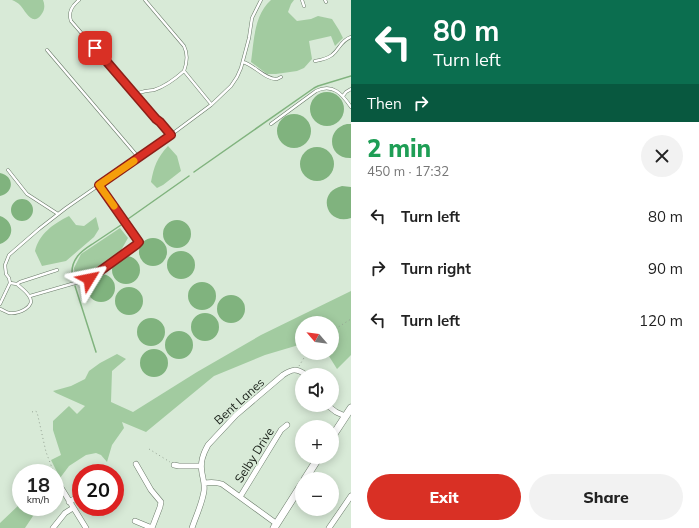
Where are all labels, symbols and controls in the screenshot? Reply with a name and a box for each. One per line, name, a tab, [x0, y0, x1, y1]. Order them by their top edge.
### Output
text: 80 m	[433, 13, 499, 48]
icon: left	[367, 16, 419, 68]
pin	[78, 31, 112, 65]
icon: arrive	[84, 37, 106, 59]
text: Turn left	[433, 48, 501, 71]
icon: right	[410, 92, 432, 114]
text: Then	[367, 94, 402, 113]
text: 2 min	[367, 133, 431, 163]
button: close	[641, 135, 683, 177]
text: 450 m · 17:32	[367, 163, 449, 179]
icon: left	[367, 205, 389, 227]
text: Turn left	[401, 207, 460, 226]
text: 80 m	[648, 207, 683, 226]
icon: right	[367, 257, 389, 279]
position arrow	[68, 258, 110, 300]
text: Turn right	[401, 259, 471, 278]
text: 90 m	[648, 259, 683, 278]
icon: left	[367, 309, 389, 331]
text: Turn left	[401, 311, 460, 330]
text: 120 m	[639, 311, 683, 330]
north arrow	[295, 316, 339, 360]
map controls	[295, 316, 339, 516]
button: sound	[295, 368, 339, 412]
street label: Bent Lanes	[211, 375, 267, 427]
button: +	[295, 420, 339, 464]
street label: Selby Drive	[231, 425, 277, 485]
speed limit sign: 20	[72, 464, 124, 516]
text: 18	[26, 472, 50, 497]
button: −	[295, 472, 339, 516]
button: Exit	[367, 474, 521, 520]
button: Share	[529, 474, 683, 520]
text: km/h	[27, 493, 49, 506]

